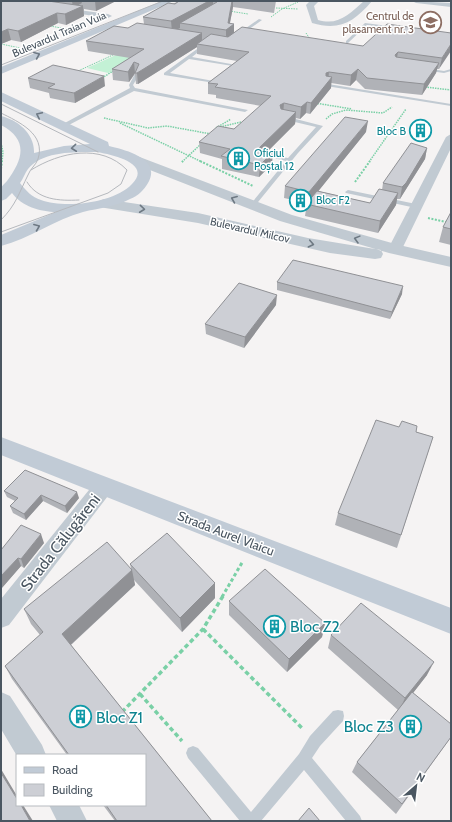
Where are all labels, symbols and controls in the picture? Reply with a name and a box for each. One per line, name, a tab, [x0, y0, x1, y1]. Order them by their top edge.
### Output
street label: Bulevardul Traian Vuia	[10, 8, 109, 60]
place label: Centrul de plasament nr. 3	[343, 9, 414, 36]
school or university icon: Centrul de plasament nr. 3	[417, 9, 443, 35]
one-way arrow	[33, 52, 40, 60]
one-way arrow	[36, 112, 44, 120]
building icon: Bloc B	[408, 118, 434, 144]
place label: Bloc B	[377, 124, 406, 138]
one-way arrow	[71, 144, 77, 153]
building icon: Oficiul Poștal 12	[225, 146, 251, 172]
place label: Oficiul Poștal 12	[254, 146, 294, 174]
building icon: Bloc F2	[288, 187, 314, 213]
place label: Bloc F2	[316, 193, 350, 207]
one-way arrow	[230, 195, 237, 203]
one-way arrow	[139, 204, 146, 213]
street label: Bulevardul Milcov	[209, 214, 292, 246]
one-way arrow	[34, 223, 41, 231]
one-way arrow	[354, 235, 361, 244]
one-way arrow	[308, 240, 314, 248]
street label: Strada Călugăreni	[17, 490, 104, 595]
street label: Strada Aurel Vlaicu	[175, 507, 277, 559]
building icon: Bloc Z2	[262, 613, 288, 639]
place label: Bloc Z2	[290, 617, 340, 636]
building icon: Bloc Z1	[68, 704, 94, 730]
place label: Bloc Z1	[96, 708, 143, 727]
building icon: Bloc Z3	[397, 713, 423, 739]
place label: Bloc Z3	[344, 717, 394, 736]
legend	[16, 754, 146, 806]
text: Road	[52, 762, 78, 777]
north arrow	[396, 766, 436, 806]
text: N	[414, 769, 427, 785]
text: Building	[52, 782, 94, 797]

